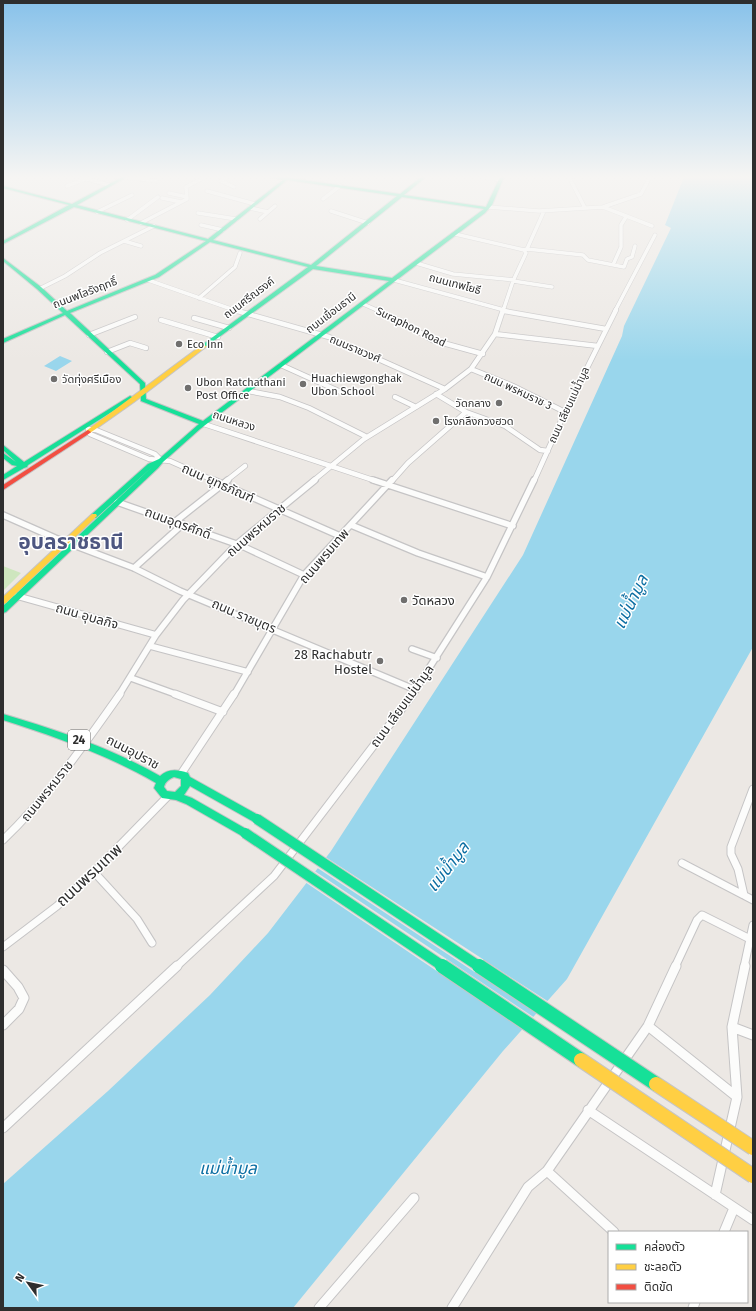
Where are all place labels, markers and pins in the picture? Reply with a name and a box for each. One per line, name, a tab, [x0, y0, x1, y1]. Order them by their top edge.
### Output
place label: Eco Inn	[187, 338, 223, 351]
marker: Eco Inn	[174, 339, 184, 349]
place label: Huachiewgonghak Ubon School	[311, 372, 402, 398]
place label: วัดทุ่งศรีเมือง	[62, 373, 121, 386]
marker: วัดทุ่งศรีเมือง	[49, 374, 59, 384]
place label: Ubon Ratchathani Post Office	[196, 376, 286, 402]
marker: Huachiewgonghak Ubon School	[298, 379, 308, 389]
marker: Ubon Ratchathani Post Office	[183, 383, 193, 393]
place label: วัดกลาง	[456, 397, 491, 410]
marker: วัดกลาง	[494, 398, 504, 408]
place label: โรงกลึงกวงฮวด	[444, 415, 514, 428]
marker: โรงกลึงกวงฮวด	[431, 416, 441, 426]
place label: วัดหลวง	[412, 593, 455, 608]
marker: วัดหลวง	[399, 595, 409, 605]
place label: 28 Rachabutr Hostel	[294, 647, 372, 677]
marker: 28 Rachabutr Hostel	[375, 656, 385, 666]

